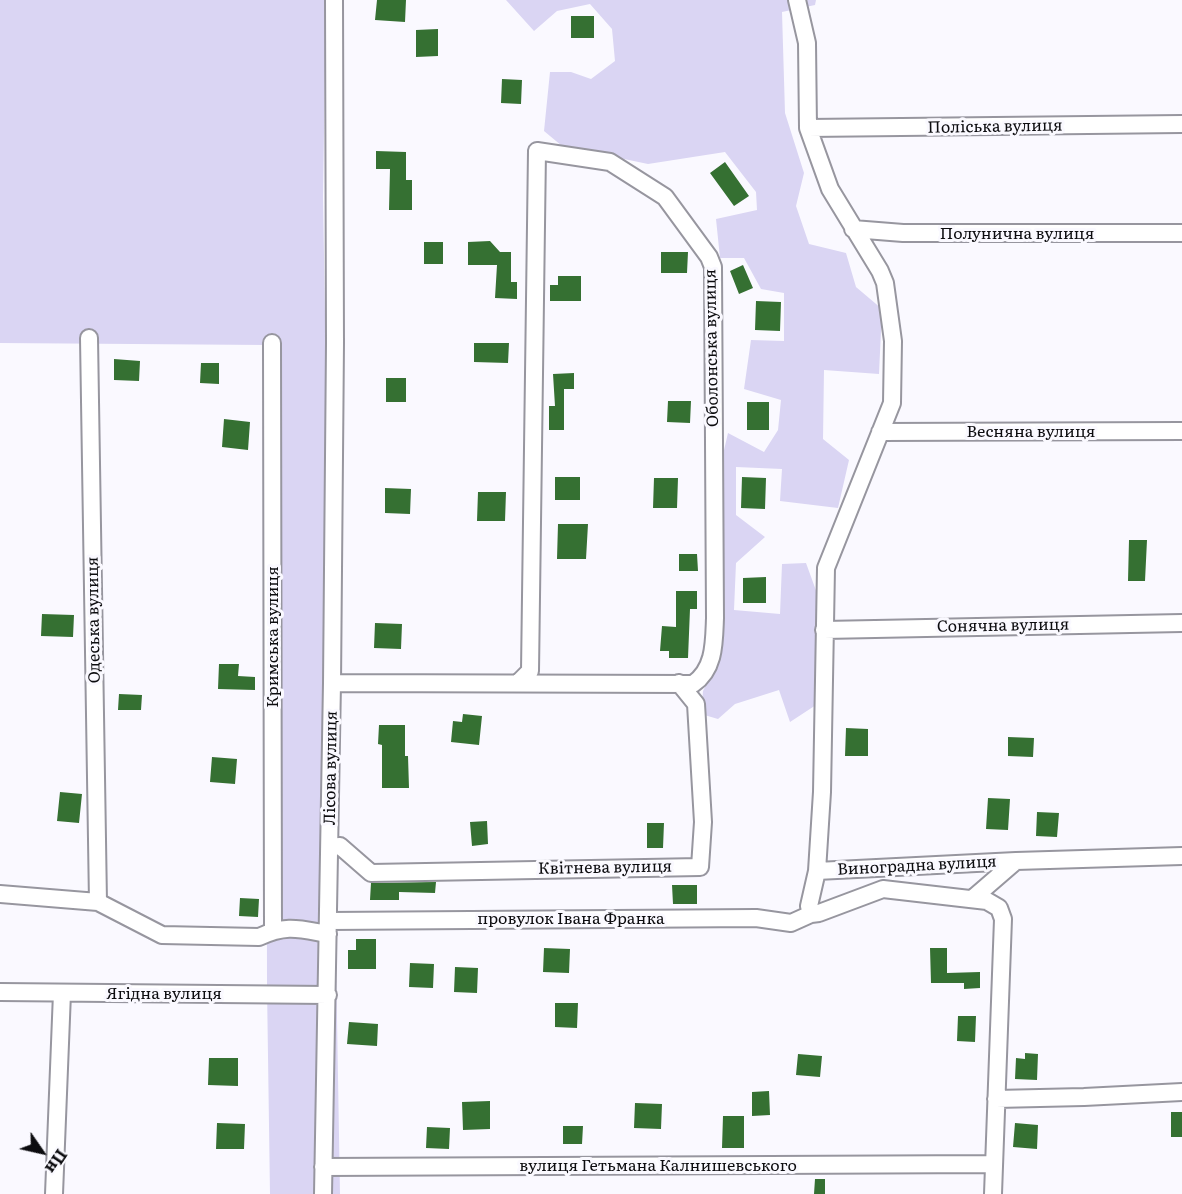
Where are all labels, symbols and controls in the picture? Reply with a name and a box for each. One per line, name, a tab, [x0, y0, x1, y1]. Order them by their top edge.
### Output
street label: Поліська вулиця	[927, 116, 1063, 138]
street label: Полунична вулиця	[940, 224, 1094, 244]
street label: Оболонська вулиця	[701, 269, 723, 427]
street label: Весняна вулиця	[967, 422, 1095, 442]
street label: Одеська вулиця	[83, 556, 105, 684]
street label: Кримська вулиця	[263, 566, 283, 708]
street label: Сонячна вулиця	[937, 615, 1069, 637]
street label: Лісова вулиця	[320, 711, 342, 825]
street label: Виноградна вулиця	[837, 852, 997, 880]
street label: Квітнева вулиця	[538, 857, 672, 879]
street label: провулок Івана Франка	[477, 909, 665, 929]
street label: Ягідна вулиця	[106, 984, 222, 1004]
north arrow	[12, 1122, 72, 1182]
text: Пн	[40, 1145, 74, 1179]
street label: вулиця Гетьмана Калнишевського	[519, 1156, 797, 1176]

